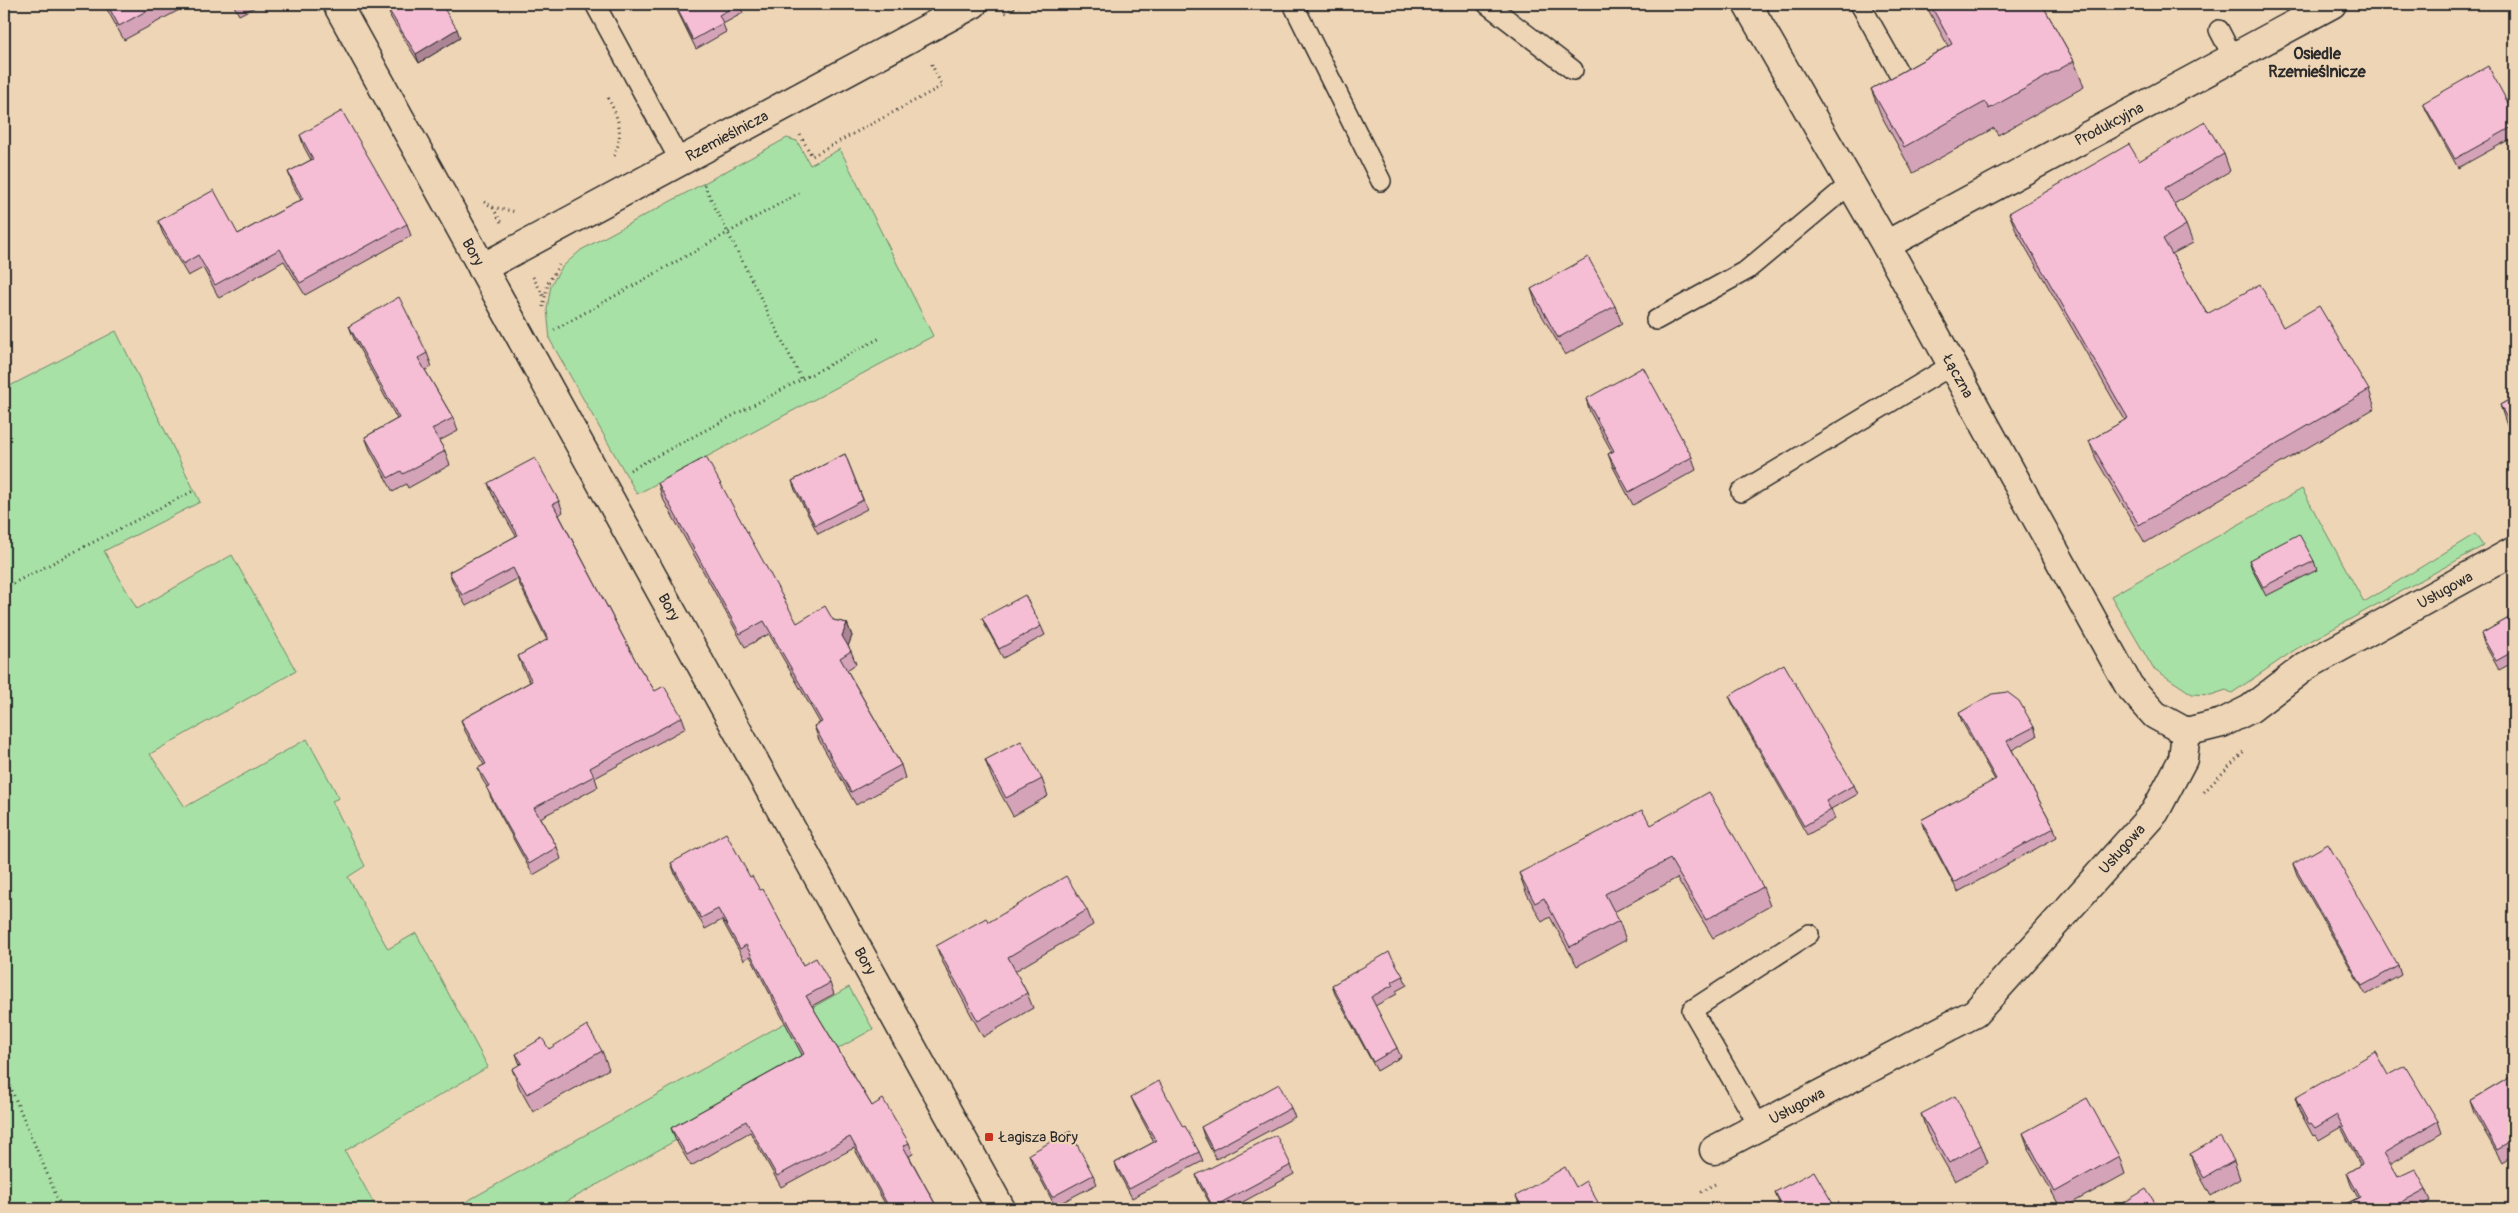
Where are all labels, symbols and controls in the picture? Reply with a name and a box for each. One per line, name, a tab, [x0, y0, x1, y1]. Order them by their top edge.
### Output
district label: Osiedle Rzemieślnicze	[2268, 44, 2367, 82]
street label: Produkcyjna	[2072, 98, 2147, 150]
street label: Rzemieślnicza	[683, 107, 772, 166]
street label: Bory	[457, 235, 488, 270]
street label: Łączna	[1937, 350, 1977, 402]
street label: Usługowa	[2414, 567, 2476, 613]
street label: Bory	[653, 590, 684, 625]
street label: Usługowa	[2095, 821, 2150, 878]
street label: Bory	[849, 944, 880, 979]
street label: Usługowa	[1766, 1084, 1828, 1129]
place label: Łagisza Bory	[998, 1128, 1078, 1147]
marker: Łagisza Bory	[983, 1131, 995, 1143]

